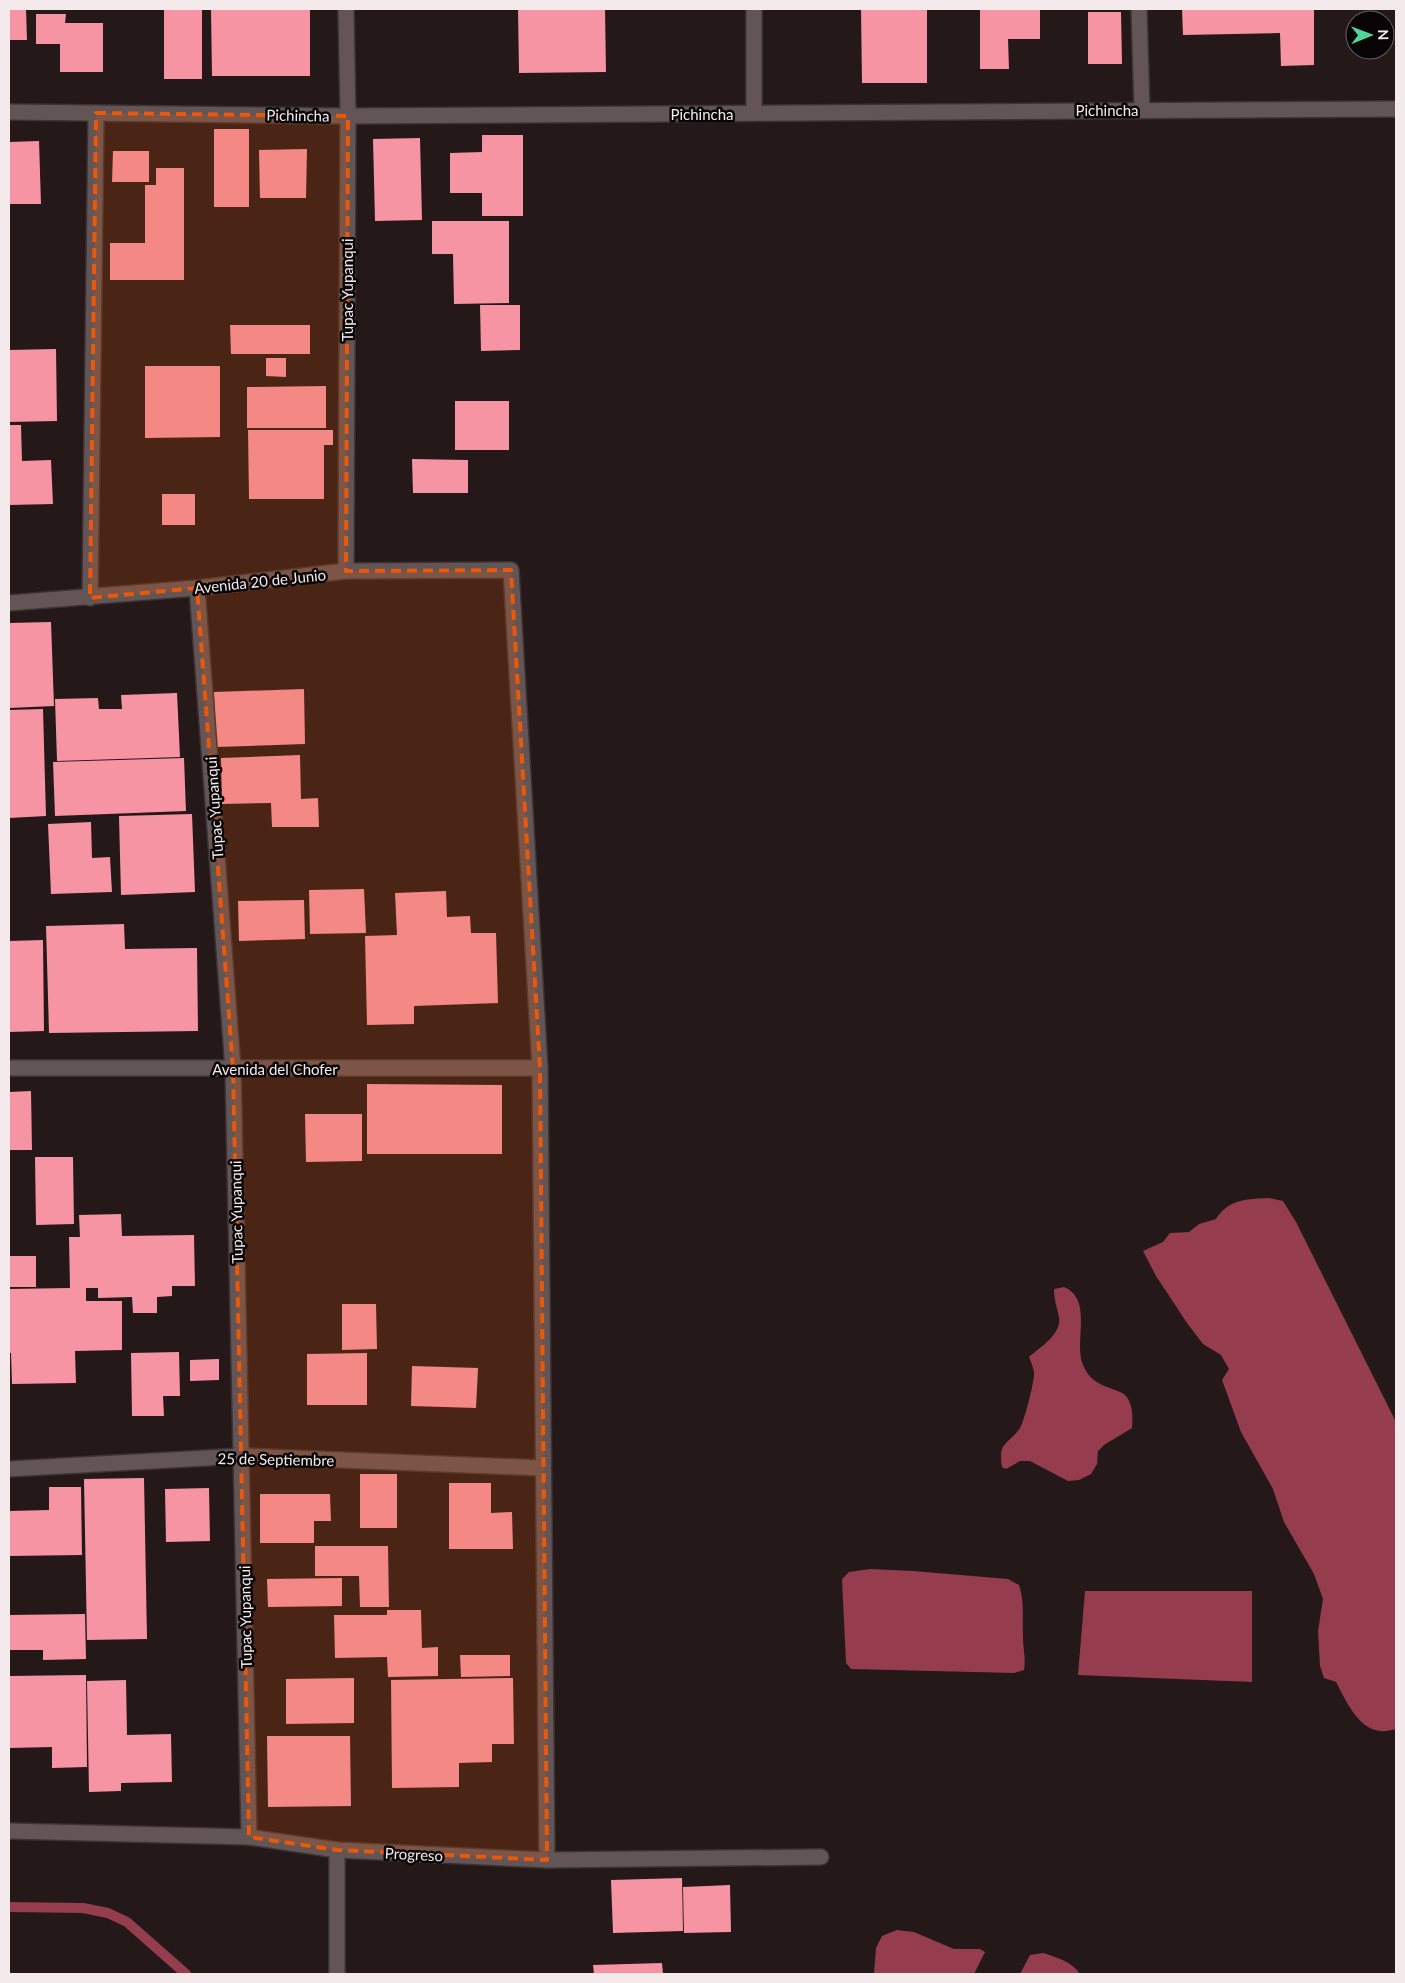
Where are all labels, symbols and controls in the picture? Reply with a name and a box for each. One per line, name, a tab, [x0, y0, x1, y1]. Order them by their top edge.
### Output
north arrow	[1345, 10, 1395, 60]
text: N	[1375, 29, 1392, 40]
street label: Pichincha	[1075, 101, 1139, 119]
street label: Pichincha	[266, 105, 330, 125]
street label: Pichincha	[670, 105, 734, 123]
street label: Tupac Yupanqui	[338, 239, 356, 342]
street label: Avenida 20 de Junio	[193, 565, 327, 597]
street label: Tupac Yupanqui	[201, 756, 227, 860]
street label: Avenida del Chofer	[212, 1060, 338, 1078]
street label: Tupac Yupanqui	[226, 1160, 246, 1264]
street label: 25 de Septiembre	[218, 1449, 335, 1469]
street label: Tupac Yupanqui	[235, 1565, 255, 1669]
street label: Progreso	[384, 1843, 444, 1865]

